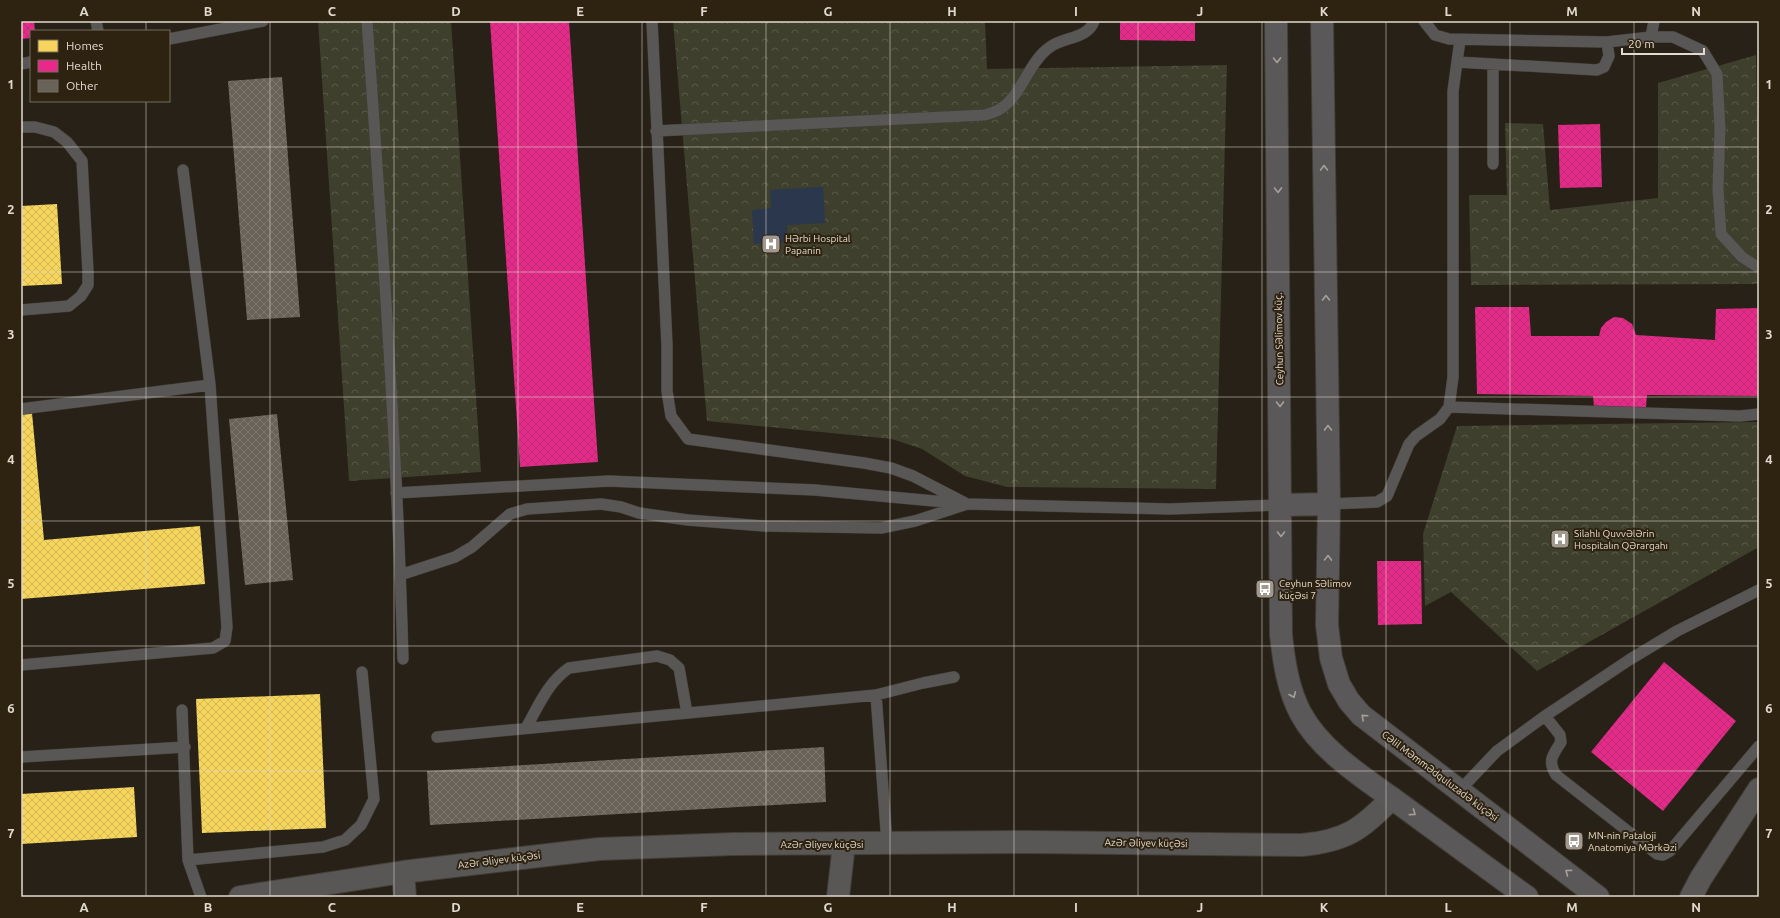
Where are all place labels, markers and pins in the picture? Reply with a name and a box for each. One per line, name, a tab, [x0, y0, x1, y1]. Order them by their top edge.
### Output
hospital icon: Hərbi Hospital Papanin	[760, 233, 782, 255]
place label: Hərbi Hospital Papanin	[785, 233, 851, 256]
hospital icon: Silahlı Quvvələrin Hospitalın Qərargahı	[1549, 528, 1571, 550]
place label: Silahlı Quvvələrin Hospitalın Qərargahı	[1574, 528, 1668, 551]
bus stop icon: Ceyhun Səlimov küçəsi 7	[1254, 578, 1276, 600]
place label: Ceyhun Səlimov küçəsi 7	[1279, 578, 1352, 601]
bus stop icon: MN-nin Pataloji Anatomiya Mərkəzi	[1563, 830, 1585, 852]
place label: MN-nin Pataloji Anatomiya Mərkəzi	[1588, 830, 1677, 853]

